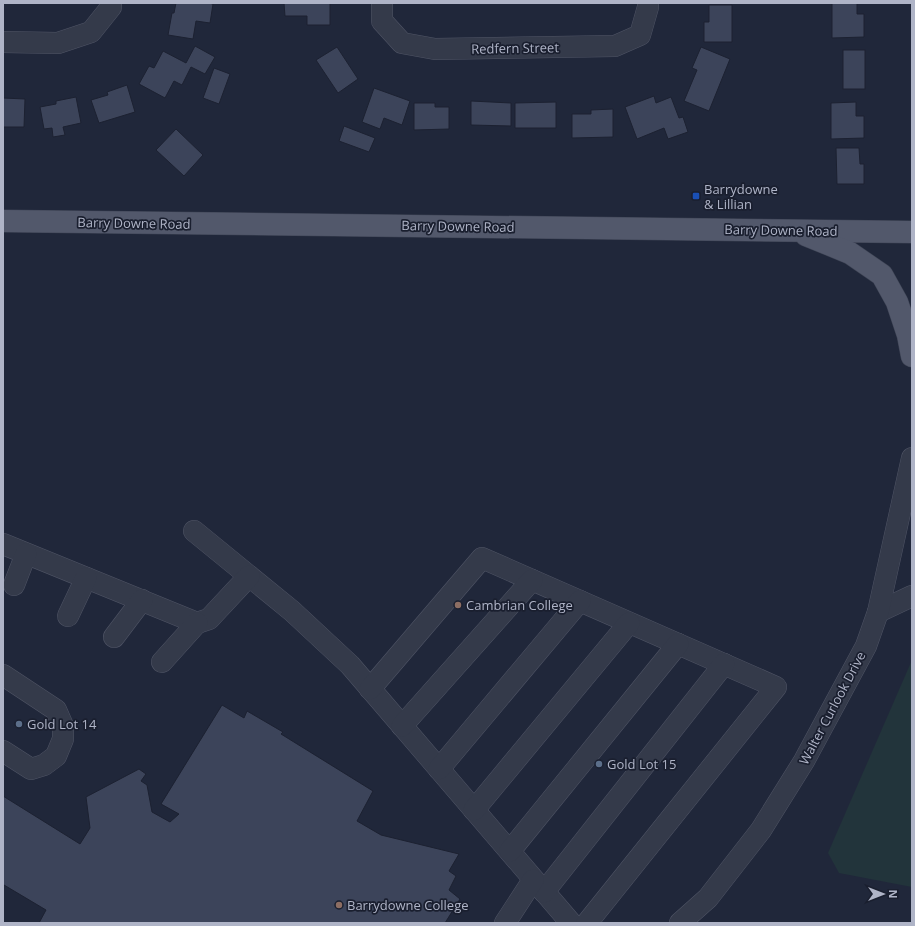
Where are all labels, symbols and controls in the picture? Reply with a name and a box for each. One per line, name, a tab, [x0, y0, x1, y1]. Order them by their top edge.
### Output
street label: Redfern Street	[471, 38, 559, 58]
place label: Barrydowne & Lillian	[704, 180, 778, 213]
marker: Barrydowne & Lillian	[691, 191, 701, 201]
street label: Barry Downe Road	[77, 213, 191, 233]
street label: Barry Downe Road	[401, 216, 515, 236]
street label: Barry Downe Road	[724, 220, 838, 240]
place label: Cambrian College	[466, 596, 573, 614]
marker: Cambrian College	[453, 600, 463, 610]
street label: Walter Curlook Drive	[795, 648, 869, 768]
place label: Gold Lot 14	[27, 715, 97, 733]
marker: Gold Lot 14	[14, 719, 24, 729]
place label: Gold Lot 15	[607, 755, 676, 773]
marker: Gold Lot 15	[594, 759, 604, 769]
north arrow	[863, 874, 903, 914]
text: N	[886, 890, 901, 898]
place label: Barrydowne College	[347, 896, 469, 914]
marker: Barrydowne College	[334, 900, 344, 910]

